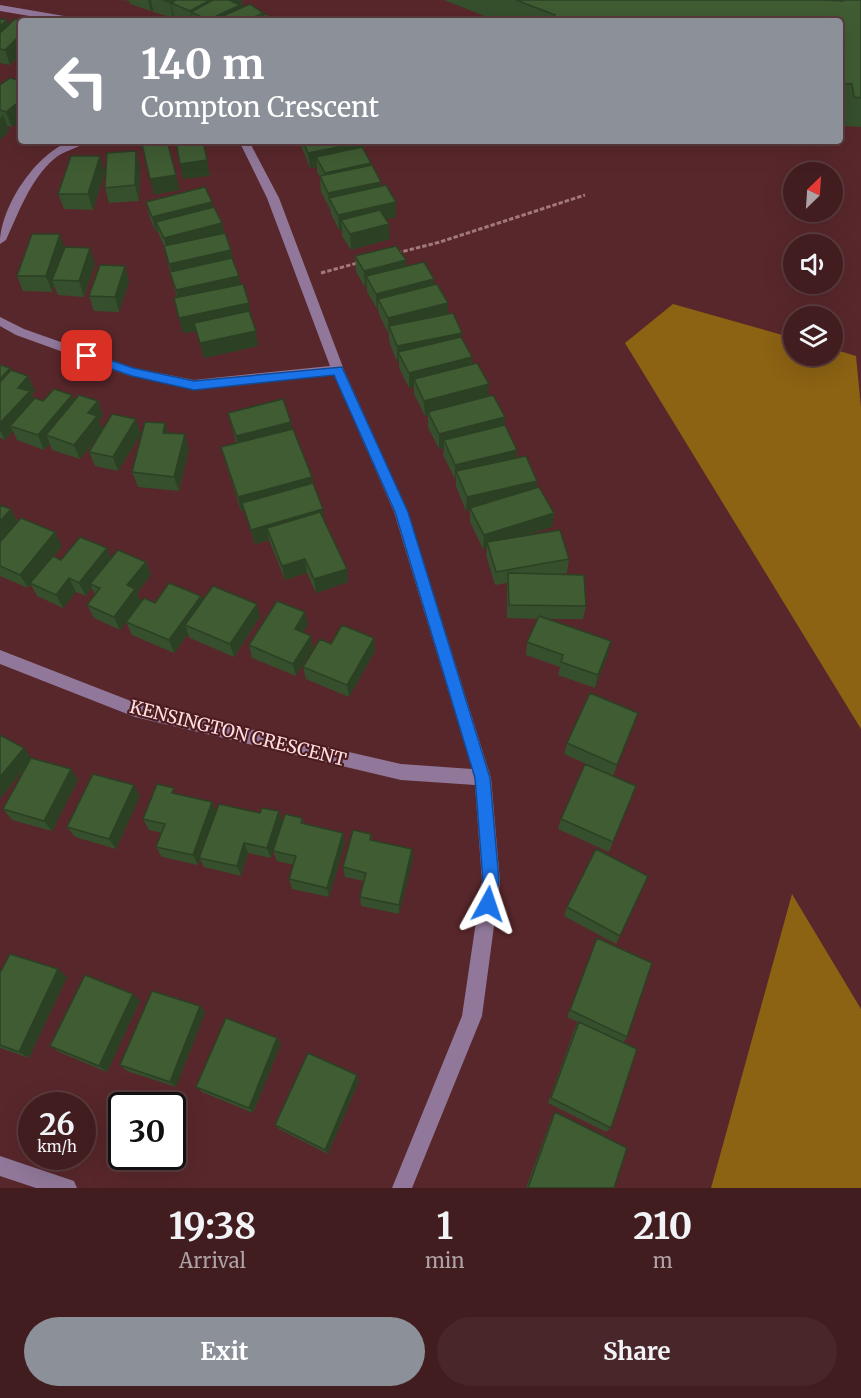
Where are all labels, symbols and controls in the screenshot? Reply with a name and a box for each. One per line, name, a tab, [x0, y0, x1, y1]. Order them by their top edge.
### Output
text: 140 m	[141, 38, 264, 90]
icon: left	[42, 42, 120, 120]
text: Compton Crescent	[141, 90, 379, 124]
north arrow	[783, 162, 843, 222]
map controls	[783, 162, 843, 366]
button: sound	[783, 234, 843, 294]
button: layers	[783, 306, 843, 366]
pin	[61, 330, 112, 381]
icon: arrive	[70, 339, 103, 372]
street label: KENSINGTON CRESCENT	[127, 695, 349, 771]
position arrow	[456, 872, 520, 936]
speed limit sign: 30	[108, 1092, 186, 1170]
text: 26	[39, 1105, 75, 1143]
text: km/h	[37, 1137, 77, 1156]
text: 19:38	[169, 1204, 256, 1249]
text: 1	[436, 1204, 453, 1249]
text: 210	[633, 1204, 692, 1249]
text: Arrival	[179, 1248, 246, 1273]
text: min	[425, 1248, 465, 1273]
text: m	[653, 1248, 673, 1273]
button: Exit	[24, 1317, 425, 1386]
button: Share	[437, 1317, 837, 1386]

